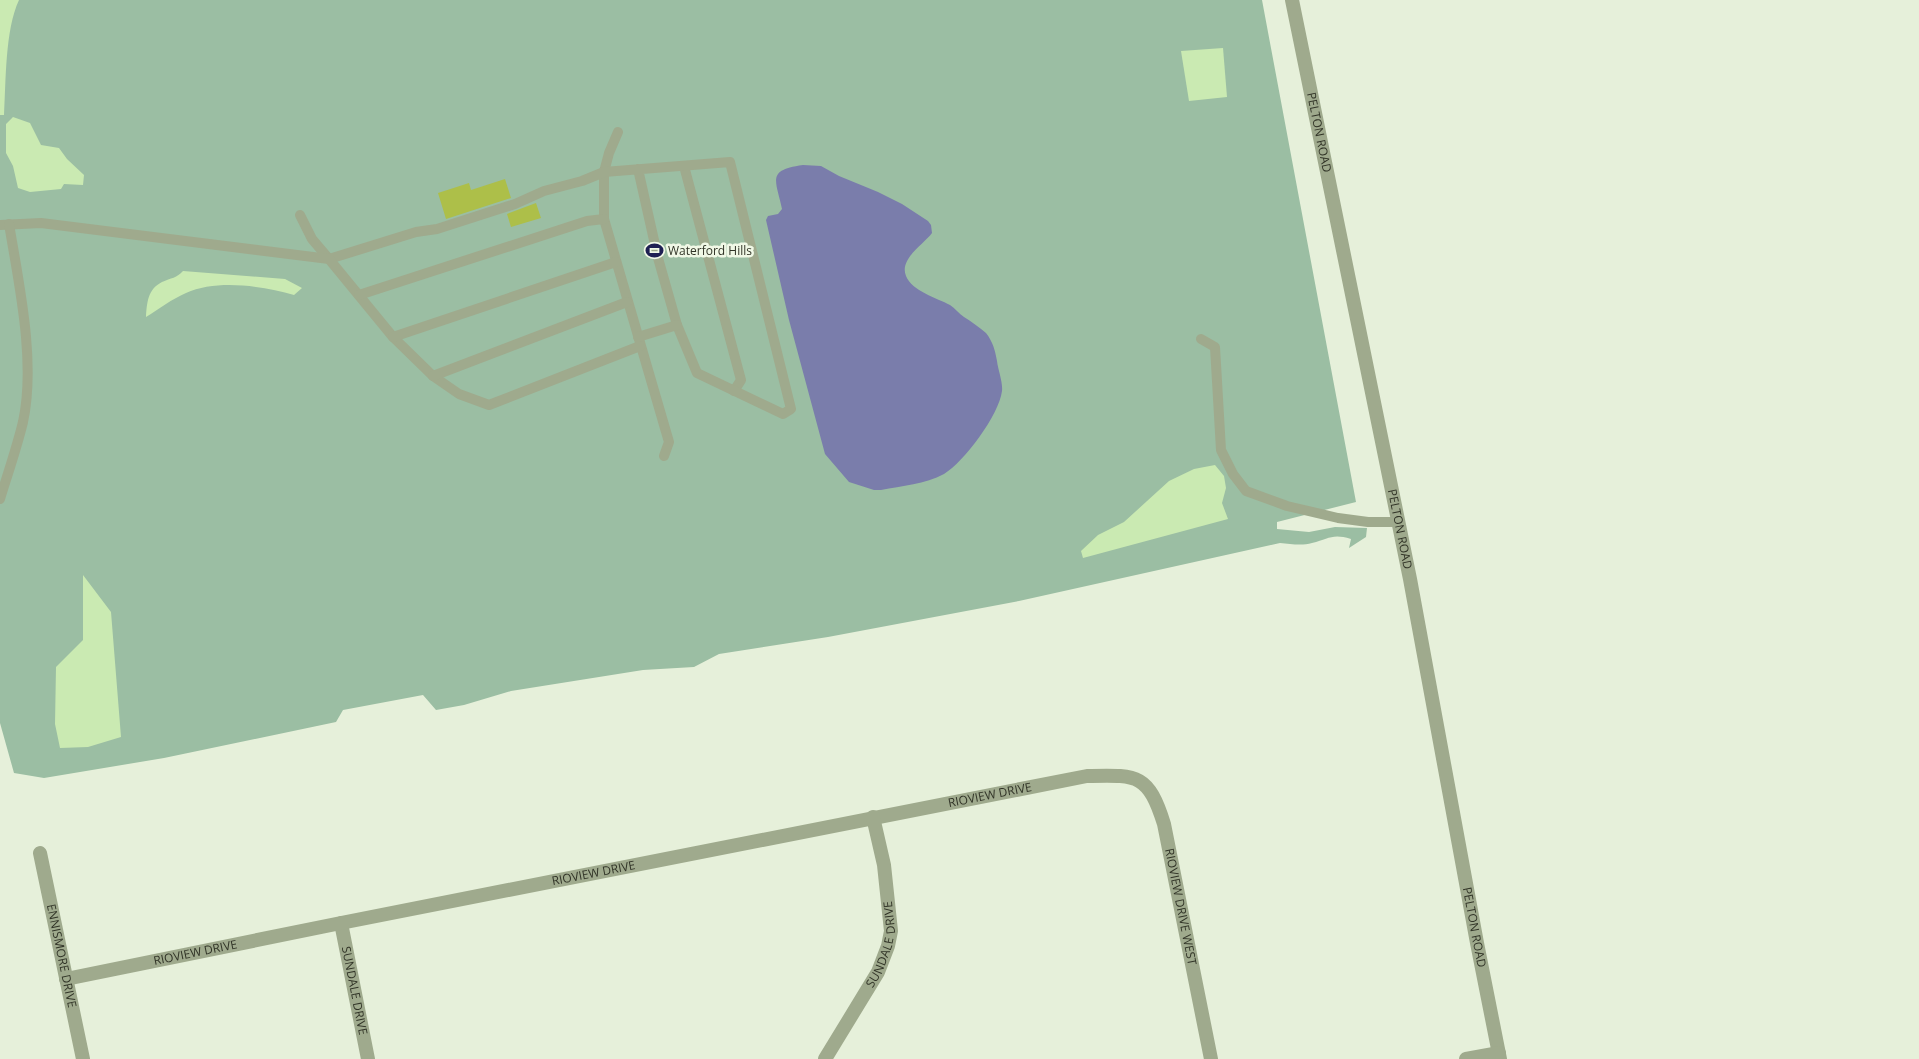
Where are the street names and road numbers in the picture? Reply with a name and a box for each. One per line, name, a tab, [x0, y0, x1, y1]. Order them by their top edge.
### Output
street label: PELTON ROAD	[1303, 91, 1336, 174]
street label: PELTON ROAD	[1384, 487, 1417, 571]
street label: RIOVIEW DRIVE	[947, 778, 1033, 811]
street label: RIOVIEW DRIVE WEST	[1161, 847, 1201, 967]
street label: RIOVIEW DRIVE	[550, 856, 637, 889]
street label: PELTON ROAD	[1459, 886, 1491, 969]
street label: SUNDALE DRIVE	[862, 900, 899, 991]
street label: ENNISMORE DRIVE	[43, 902, 81, 1009]
street label: RIOVIEW DRIVE	[152, 935, 239, 969]
street label: SUNDALE DRIVE	[338, 945, 372, 1036]

